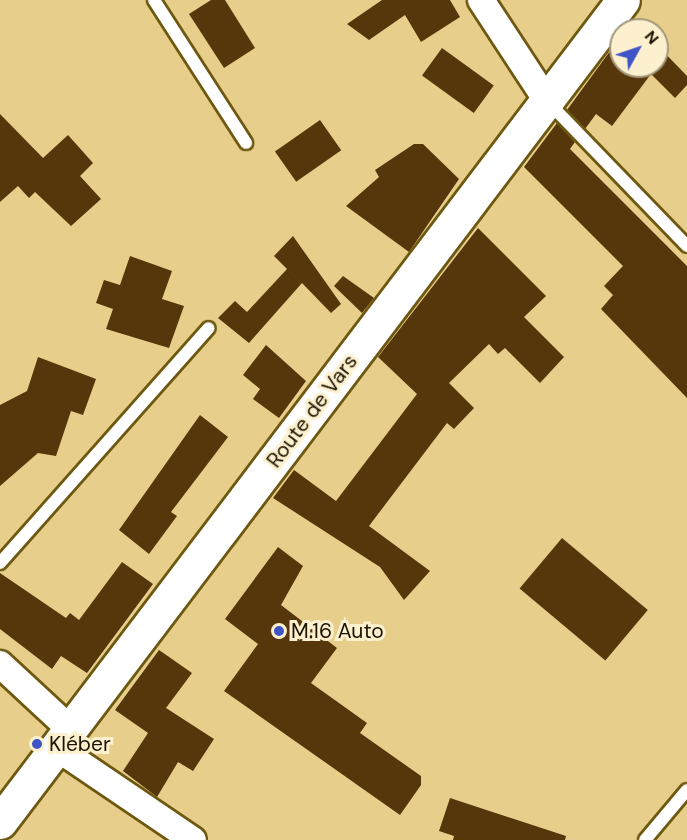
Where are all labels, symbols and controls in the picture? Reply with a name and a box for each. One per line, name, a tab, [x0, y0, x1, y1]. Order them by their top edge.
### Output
north arrow	[609, 18, 669, 78]
text: N	[640, 26, 663, 49]
street label: Route de Vars	[261, 349, 363, 473]
place label: M.16 Auto	[291, 618, 384, 644]
marker: M.16 Auto	[272, 624, 286, 638]
place label: Kléber	[49, 731, 111, 757]
marker: Kléber	[30, 737, 44, 751]

